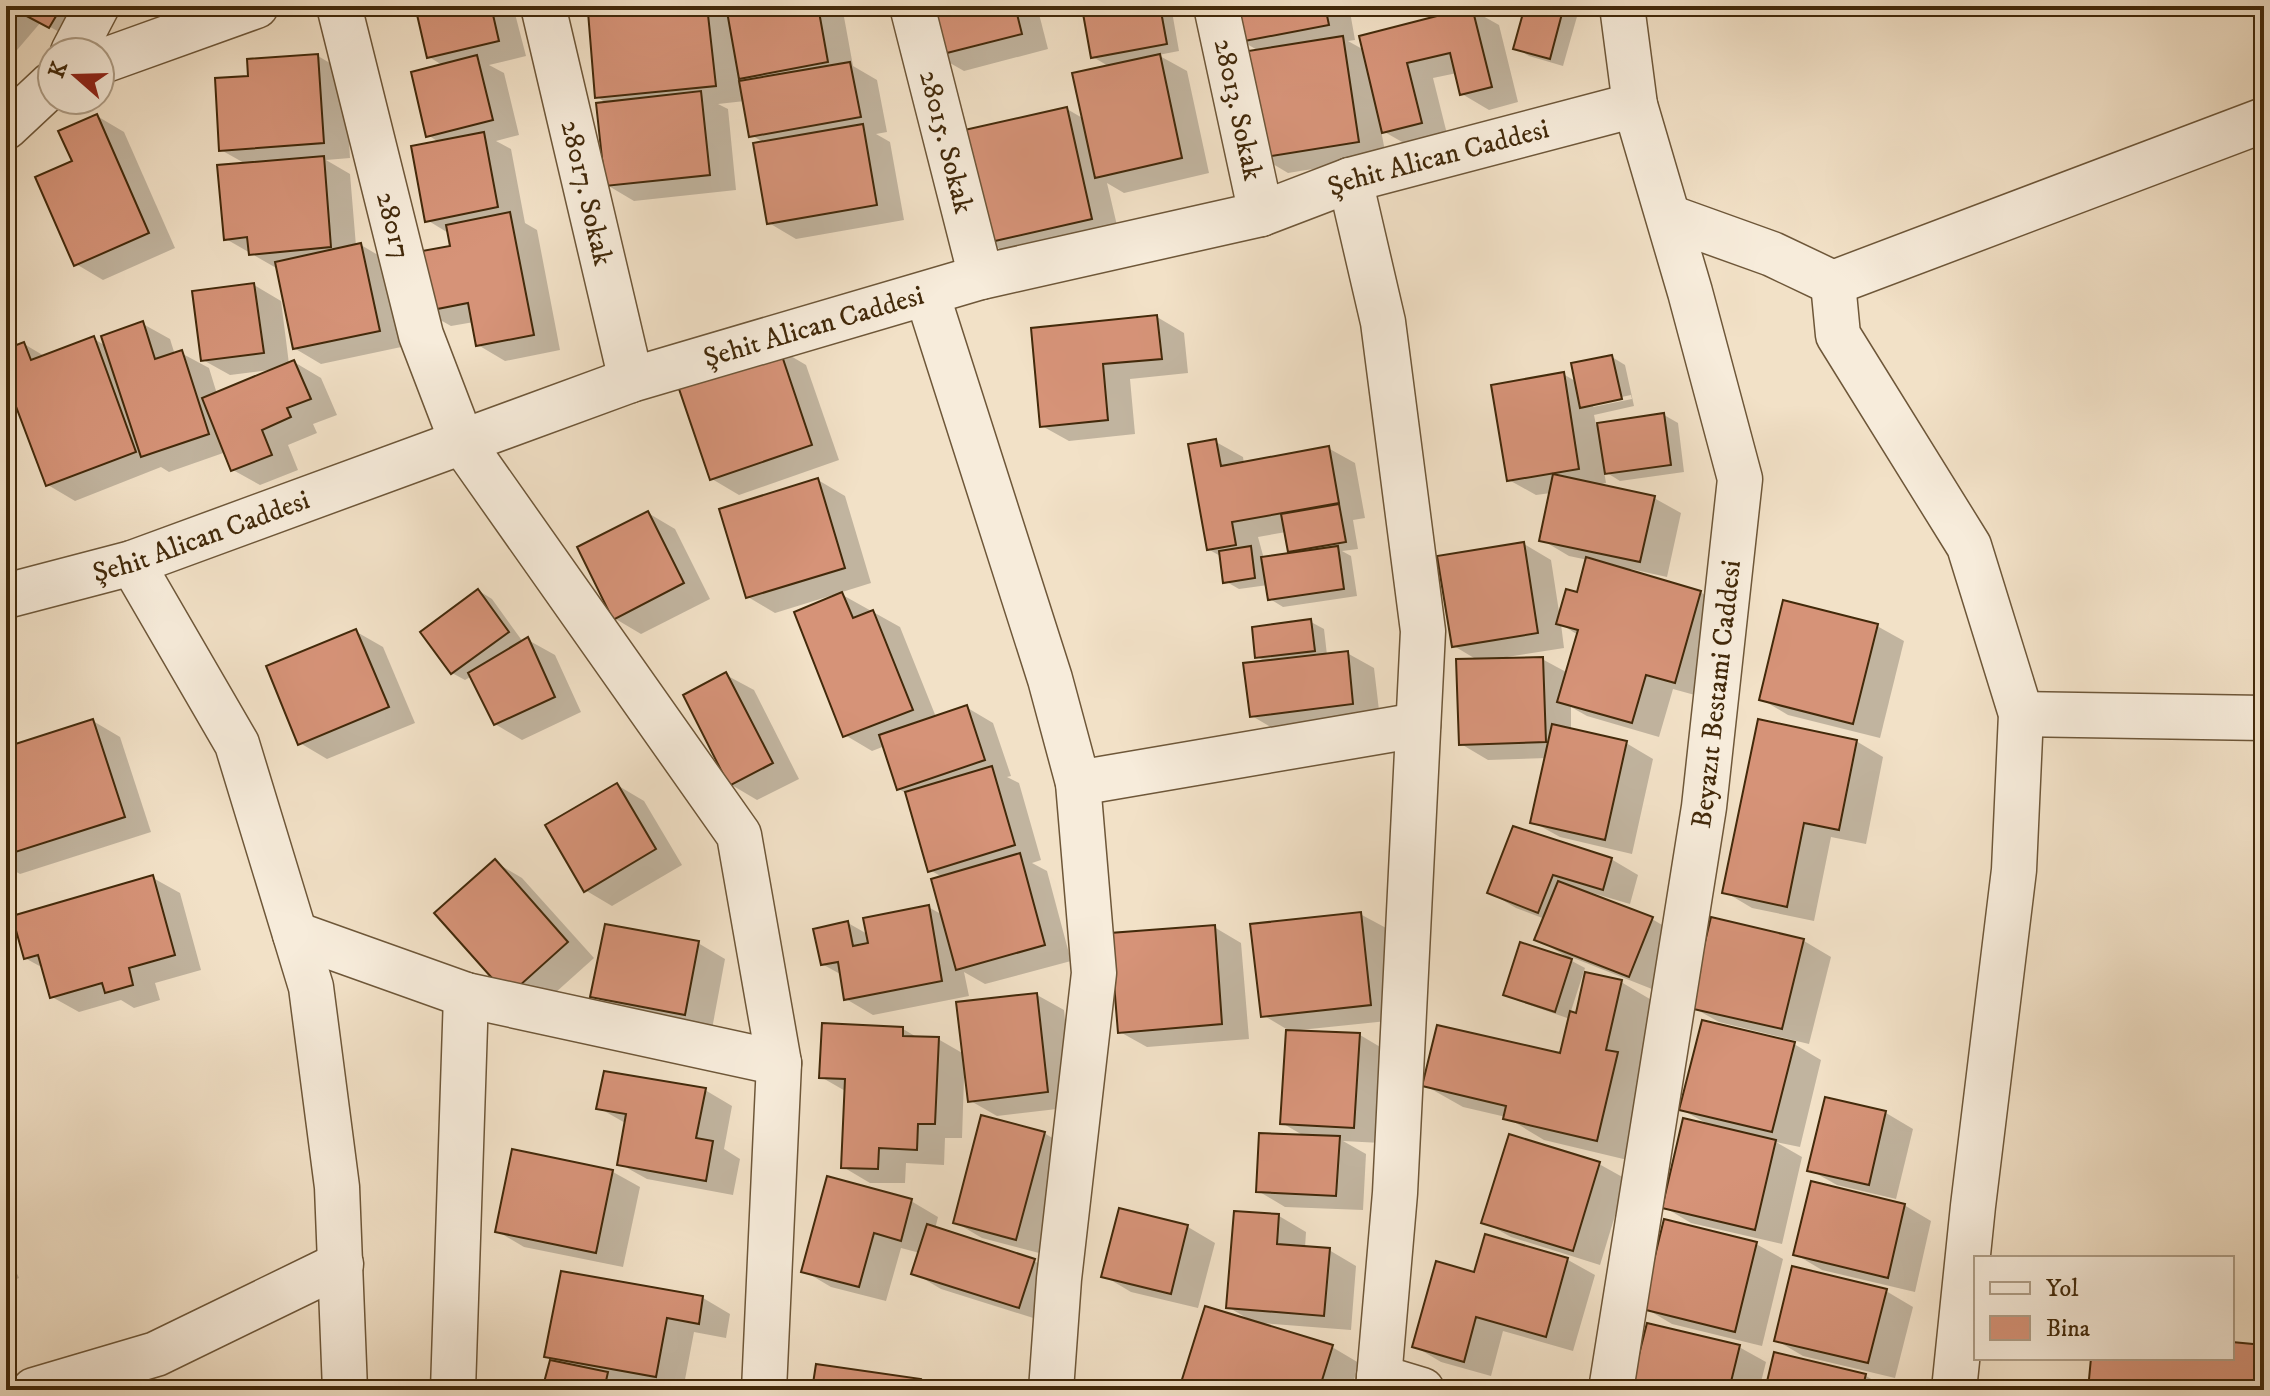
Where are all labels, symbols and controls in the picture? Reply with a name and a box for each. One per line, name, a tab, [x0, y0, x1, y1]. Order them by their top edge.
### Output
north arrow	[36, 36, 116, 116]
street label: 28013. Sokak	[1206, 36, 1271, 184]
text: K	[43, 57, 74, 82]
street label: 28015. Sokak	[912, 66, 982, 217]
street label: Şehit Alican Caddesi	[1322, 111, 1553, 204]
street label: 28017. Sokak	[553, 117, 621, 269]
street label: 28017	[368, 188, 419, 262]
street label: Şehit Alican Caddesi	[699, 277, 928, 375]
street label: Şehit Alican Caddesi	[89, 482, 314, 590]
street label: Beyazıt Bestami Caddesi	[1683, 558, 1748, 831]
legend	[1974, 1256, 2234, 1360]
text: Yol	[2046, 1274, 2079, 1304]
text: Bina	[2046, 1314, 2091, 1344]

